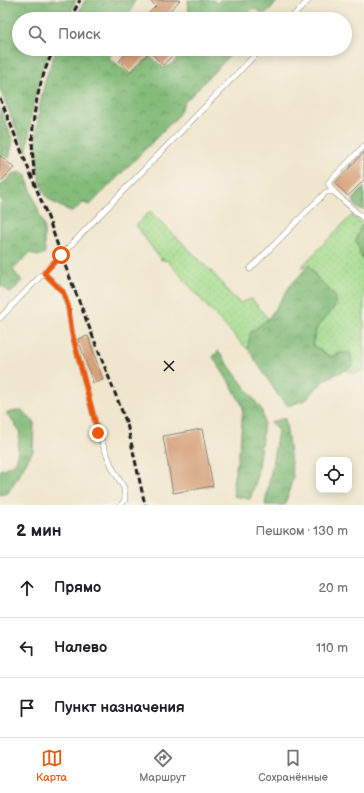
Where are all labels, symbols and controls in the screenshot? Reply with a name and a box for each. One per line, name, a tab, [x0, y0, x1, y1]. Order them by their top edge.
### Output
search box	[12, 12, 352, 56]
icon: search	[26, 23, 48, 45]
text: Поиск	[58, 25, 101, 44]
route start	[52, 246, 70, 264]
route end	[89, 424, 107, 442]
map controls	[316, 457, 352, 493]
button: locate	[316, 457, 352, 493]
text: 2 мин	[16, 521, 62, 541]
text: Пешком · 130 m	[256, 523, 348, 539]
icon: ahead	[16, 577, 38, 599]
text: Прямо	[54, 578, 101, 597]
text: 20 m	[318, 580, 348, 596]
icon: left	[16, 637, 38, 659]
text: Налево	[54, 638, 107, 657]
text: 110 m	[316, 640, 348, 656]
icon: arrive	[16, 697, 38, 719]
text: Пункт назначения	[54, 698, 185, 717]
tab: Карта	[36, 747, 67, 784]
tab: Маршрут	[139, 747, 186, 784]
tab: Сохранённые	[258, 747, 328, 784]

